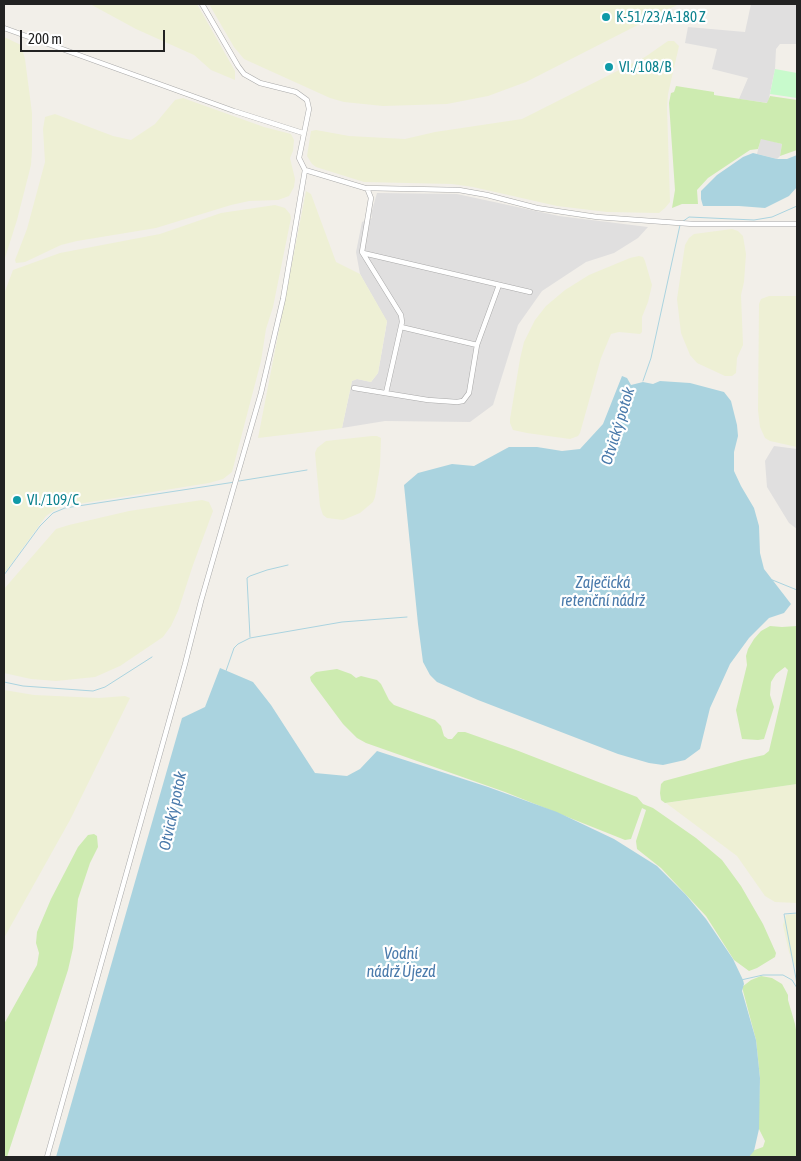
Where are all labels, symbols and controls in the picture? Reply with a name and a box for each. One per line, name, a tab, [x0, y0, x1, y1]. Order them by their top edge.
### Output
place label: K-51/23/A-180 Z	[616, 8, 706, 26]
marker: K-51/23/A-180 Z	[600, 11, 612, 23]
scale bar	[22, 20, 168, 52]
text: 200 m	[28, 30, 62, 47]
place label: VI./108/B	[619, 58, 671, 76]
marker: VI./108/B	[603, 61, 615, 73]
water label: Otvický potok	[597, 385, 639, 467]
place label: VI./109/C	[27, 491, 79, 509]
marker: VI./109/C	[11, 494, 23, 506]
water label: Zaječická retenční nádrž	[561, 573, 645, 611]
water label: Otvický potok	[155, 770, 191, 852]
water label: Vodní nádrž Újezd	[366, 944, 436, 982]

